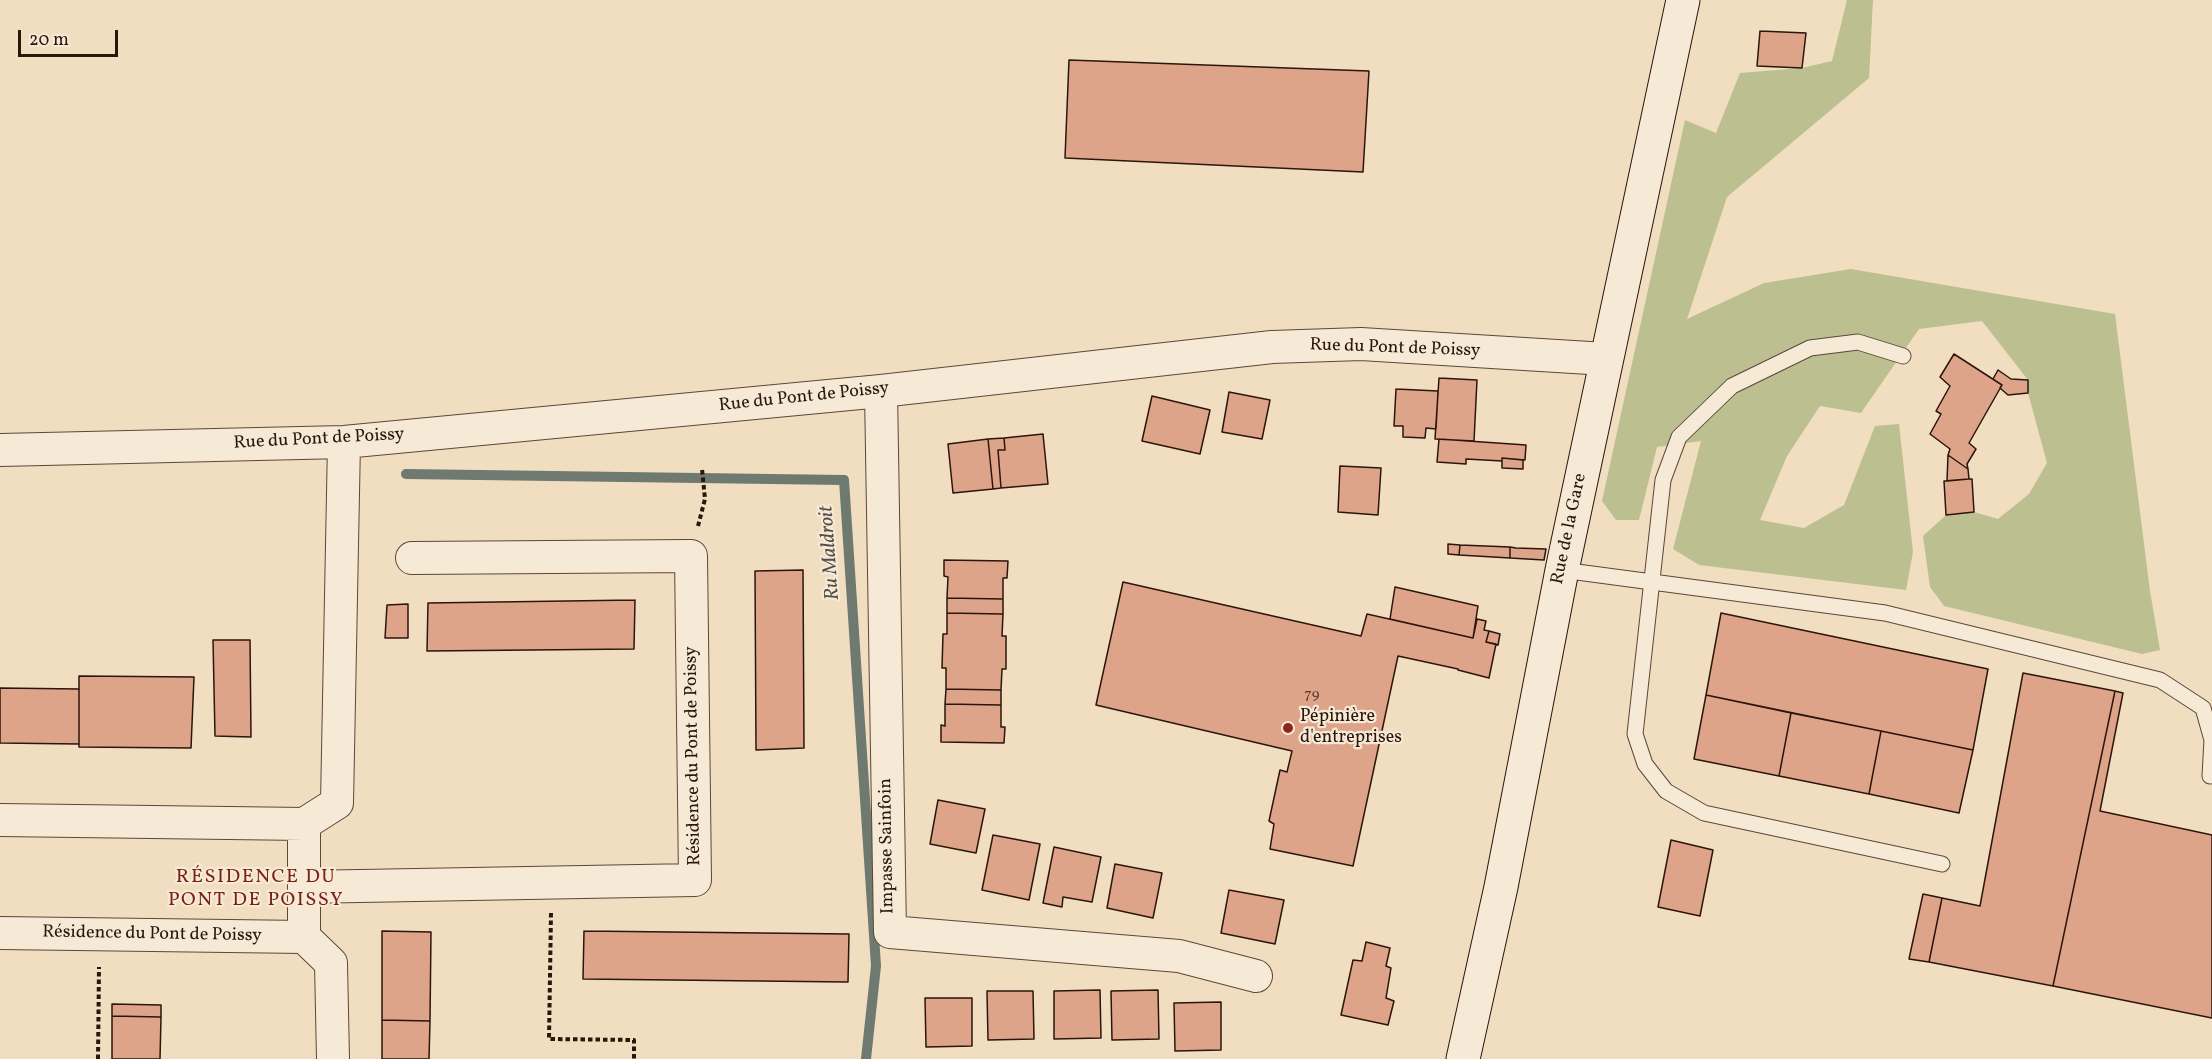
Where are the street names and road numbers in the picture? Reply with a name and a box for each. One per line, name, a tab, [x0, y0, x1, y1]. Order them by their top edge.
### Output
street label: Rue du Pont de Poissy	[1309, 335, 1481, 363]
street label: Rue du Pont de Poissy	[718, 378, 890, 418]
street label: Rue du Pont de Poissy	[233, 425, 405, 455]
street label: Rue de la Gare	[1548, 471, 1592, 587]
street label: Résidence du Pont de Poissy	[681, 646, 707, 866]
street label: Impasse Sainfoin	[876, 778, 900, 914]
street label: Résidence du Pont de Poissy	[42, 922, 262, 948]

